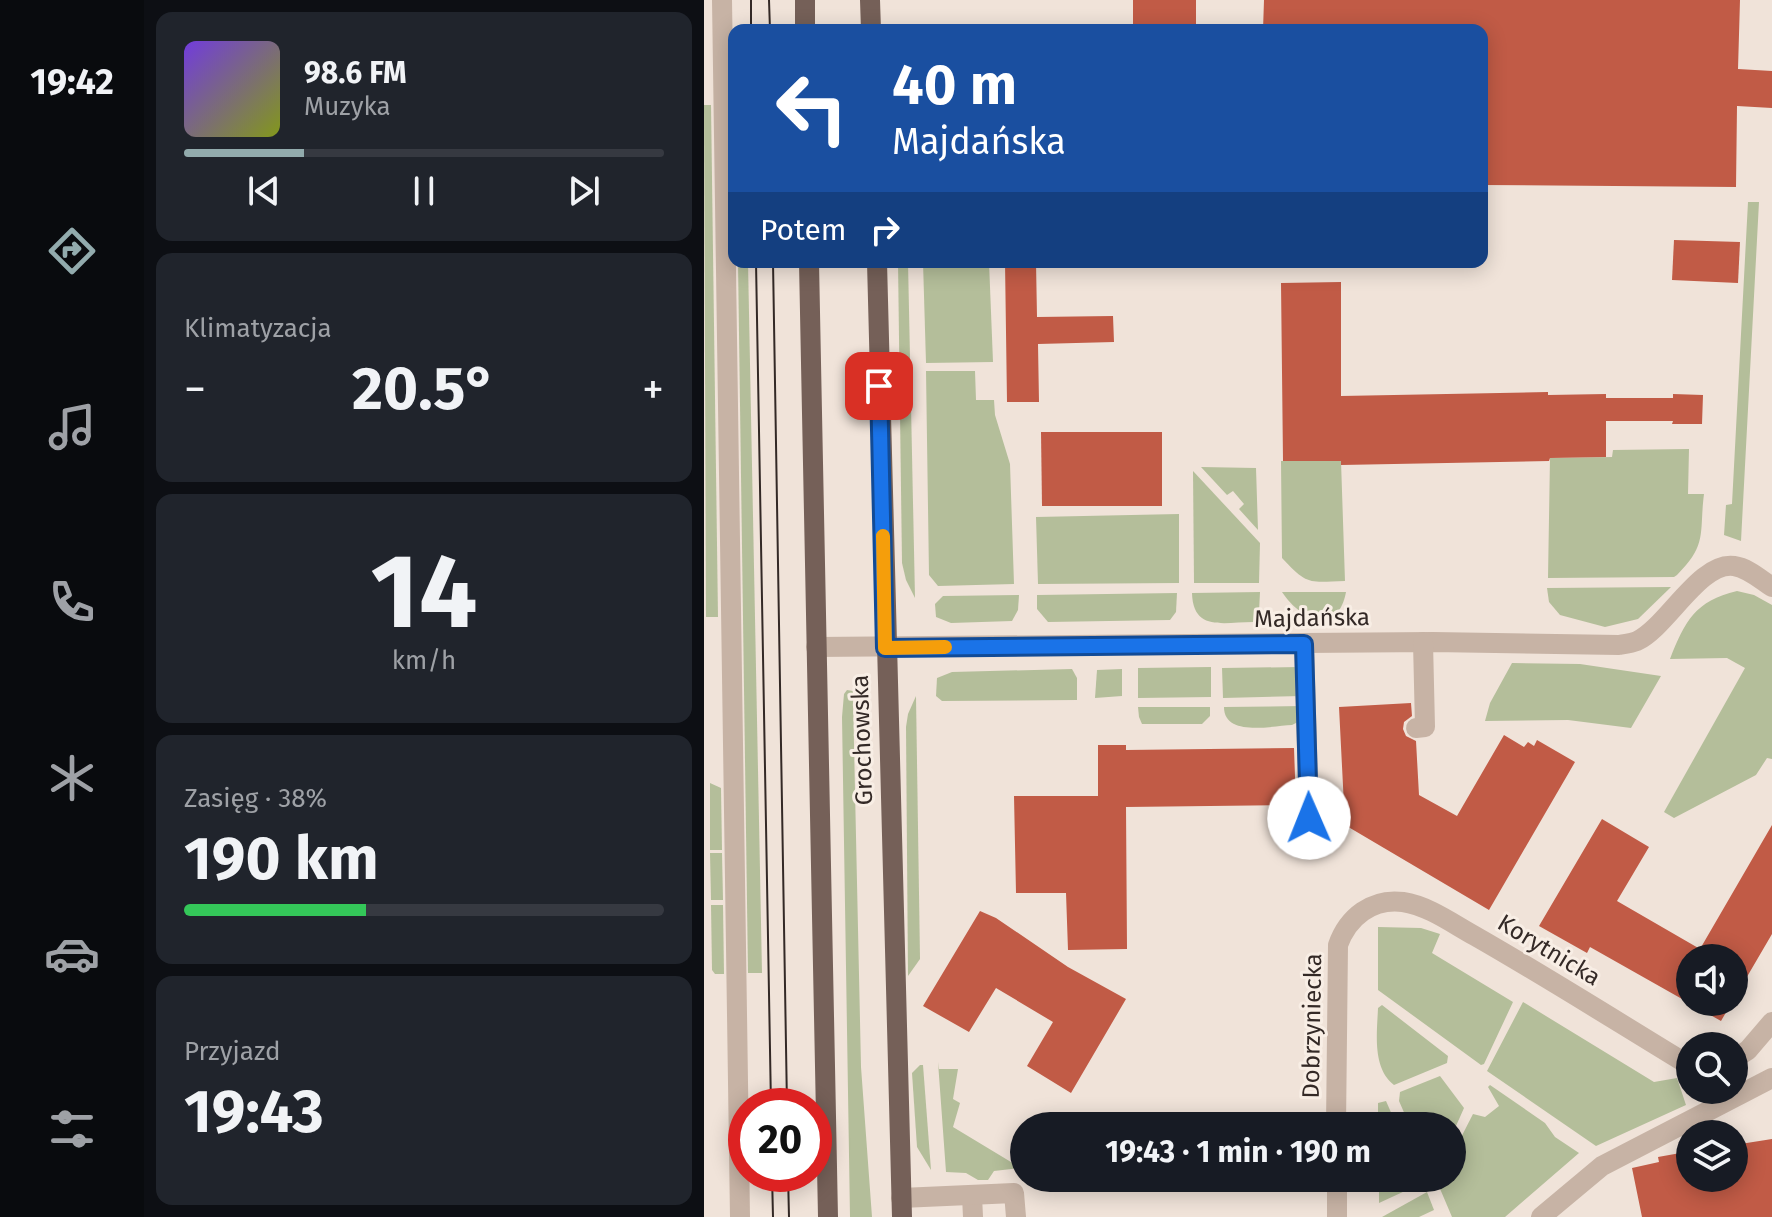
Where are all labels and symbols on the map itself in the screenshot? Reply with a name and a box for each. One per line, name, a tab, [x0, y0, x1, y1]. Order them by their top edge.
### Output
pin	[845, 352, 913, 420]
street label: Majdańska	[1254, 603, 1370, 633]
street label: Grochowska	[846, 674, 878, 806]
position arrow	[1267, 776, 1351, 860]
street label: Korytnicka	[1493, 908, 1605, 992]
street label: Dobrzyniecka	[1297, 953, 1327, 1099]
speed limit sign: 20	[728, 1088, 832, 1192]

